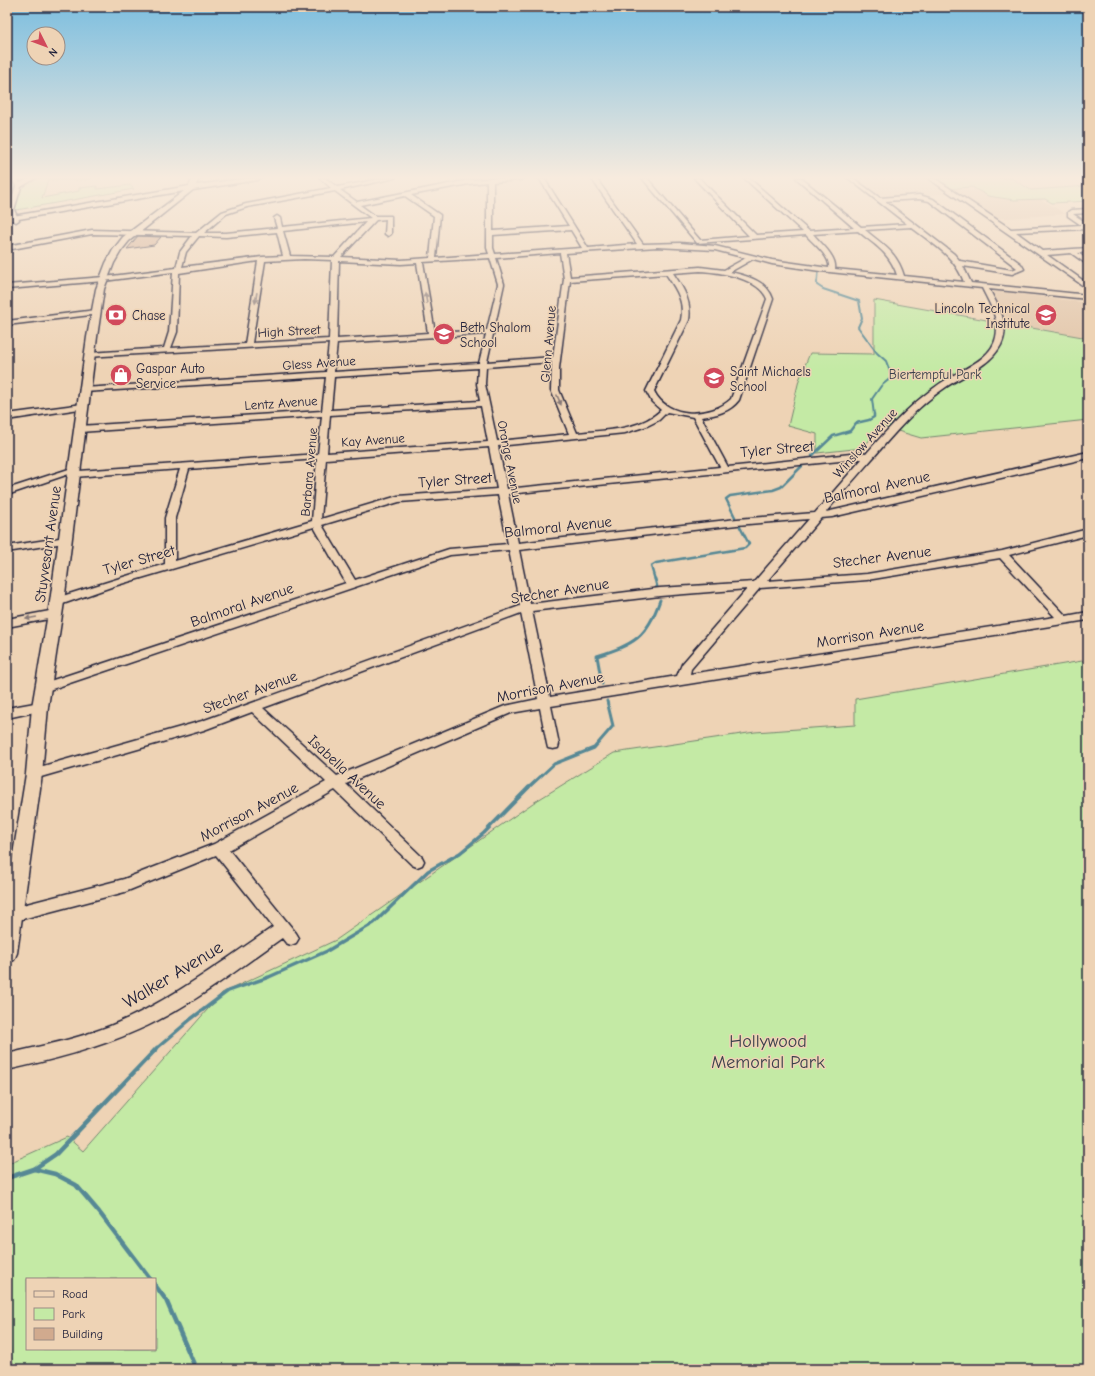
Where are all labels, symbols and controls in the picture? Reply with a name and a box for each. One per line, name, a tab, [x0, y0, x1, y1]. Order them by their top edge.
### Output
north arrow	[26, 26, 66, 66]
text: N	[46, 45, 60, 59]
one-way arrow	[253, 292, 259, 304]
one-way arrow	[423, 292, 429, 304]
place label: Lincoln Technical Institute	[934, 301, 1030, 331]
bank icon: Chase	[103, 302, 129, 328]
school or university icon: Lincoln Technical Institute	[1033, 302, 1059, 328]
street label: Glenn Avenue	[537, 305, 559, 383]
place label: Chase	[132, 308, 166, 323]
place label: Beth Shalom School	[460, 320, 531, 350]
school or university icon: Beth Shalom School	[431, 321, 457, 347]
street label: High Street	[257, 322, 322, 340]
street label: Gless Avenue	[282, 353, 357, 373]
place label: Gaspar Auto Service	[136, 361, 205, 391]
shop icon: Gaspar Auto Service	[108, 362, 134, 388]
place label: Saint Michaels School	[730, 364, 811, 394]
school or university icon: Saint Michaels School	[701, 365, 727, 391]
park label: Biertempful Park	[889, 367, 982, 382]
street label: Lentz Avenue	[244, 393, 319, 413]
one-way arrow	[557, 395, 563, 407]
street label: Winslow Avenue	[830, 405, 900, 481]
street label: Orange Avenue	[495, 419, 526, 505]
street label: Barbara Avenue	[298, 426, 320, 517]
street label: Kay Avenue	[341, 430, 406, 450]
street label: Tyler Street	[739, 437, 815, 461]
street label: Balmoral Avenue	[822, 467, 932, 507]
street label: Tyler Street	[418, 468, 493, 492]
street label: Stuyvesant Avenue	[31, 484, 65, 604]
street label: Balmoral Avenue	[503, 512, 613, 542]
street label: Tyler Street	[101, 541, 178, 579]
street label: Stecher Avenue	[832, 542, 933, 572]
street label: Stecher Avenue	[510, 574, 611, 608]
street label: Balmoral Avenue	[188, 579, 296, 631]
one-way arrow	[25, 616, 37, 622]
street label: Morrison Avenue	[815, 617, 926, 651]
street label: Stecher Avenue	[200, 666, 300, 717]
street label: Morrison Avenue	[495, 668, 606, 706]
street label: Isabella Avenue	[304, 731, 390, 813]
street label: Morrison Avenue	[197, 778, 302, 846]
street label: Walker Avenue	[119, 937, 227, 1013]
park label: Hollywood Memorial Park	[711, 1031, 825, 1073]
legend	[26, 1278, 156, 1350]
text: Road	[62, 1287, 88, 1301]
text: Park	[62, 1307, 85, 1321]
text: Building	[62, 1327, 103, 1341]

